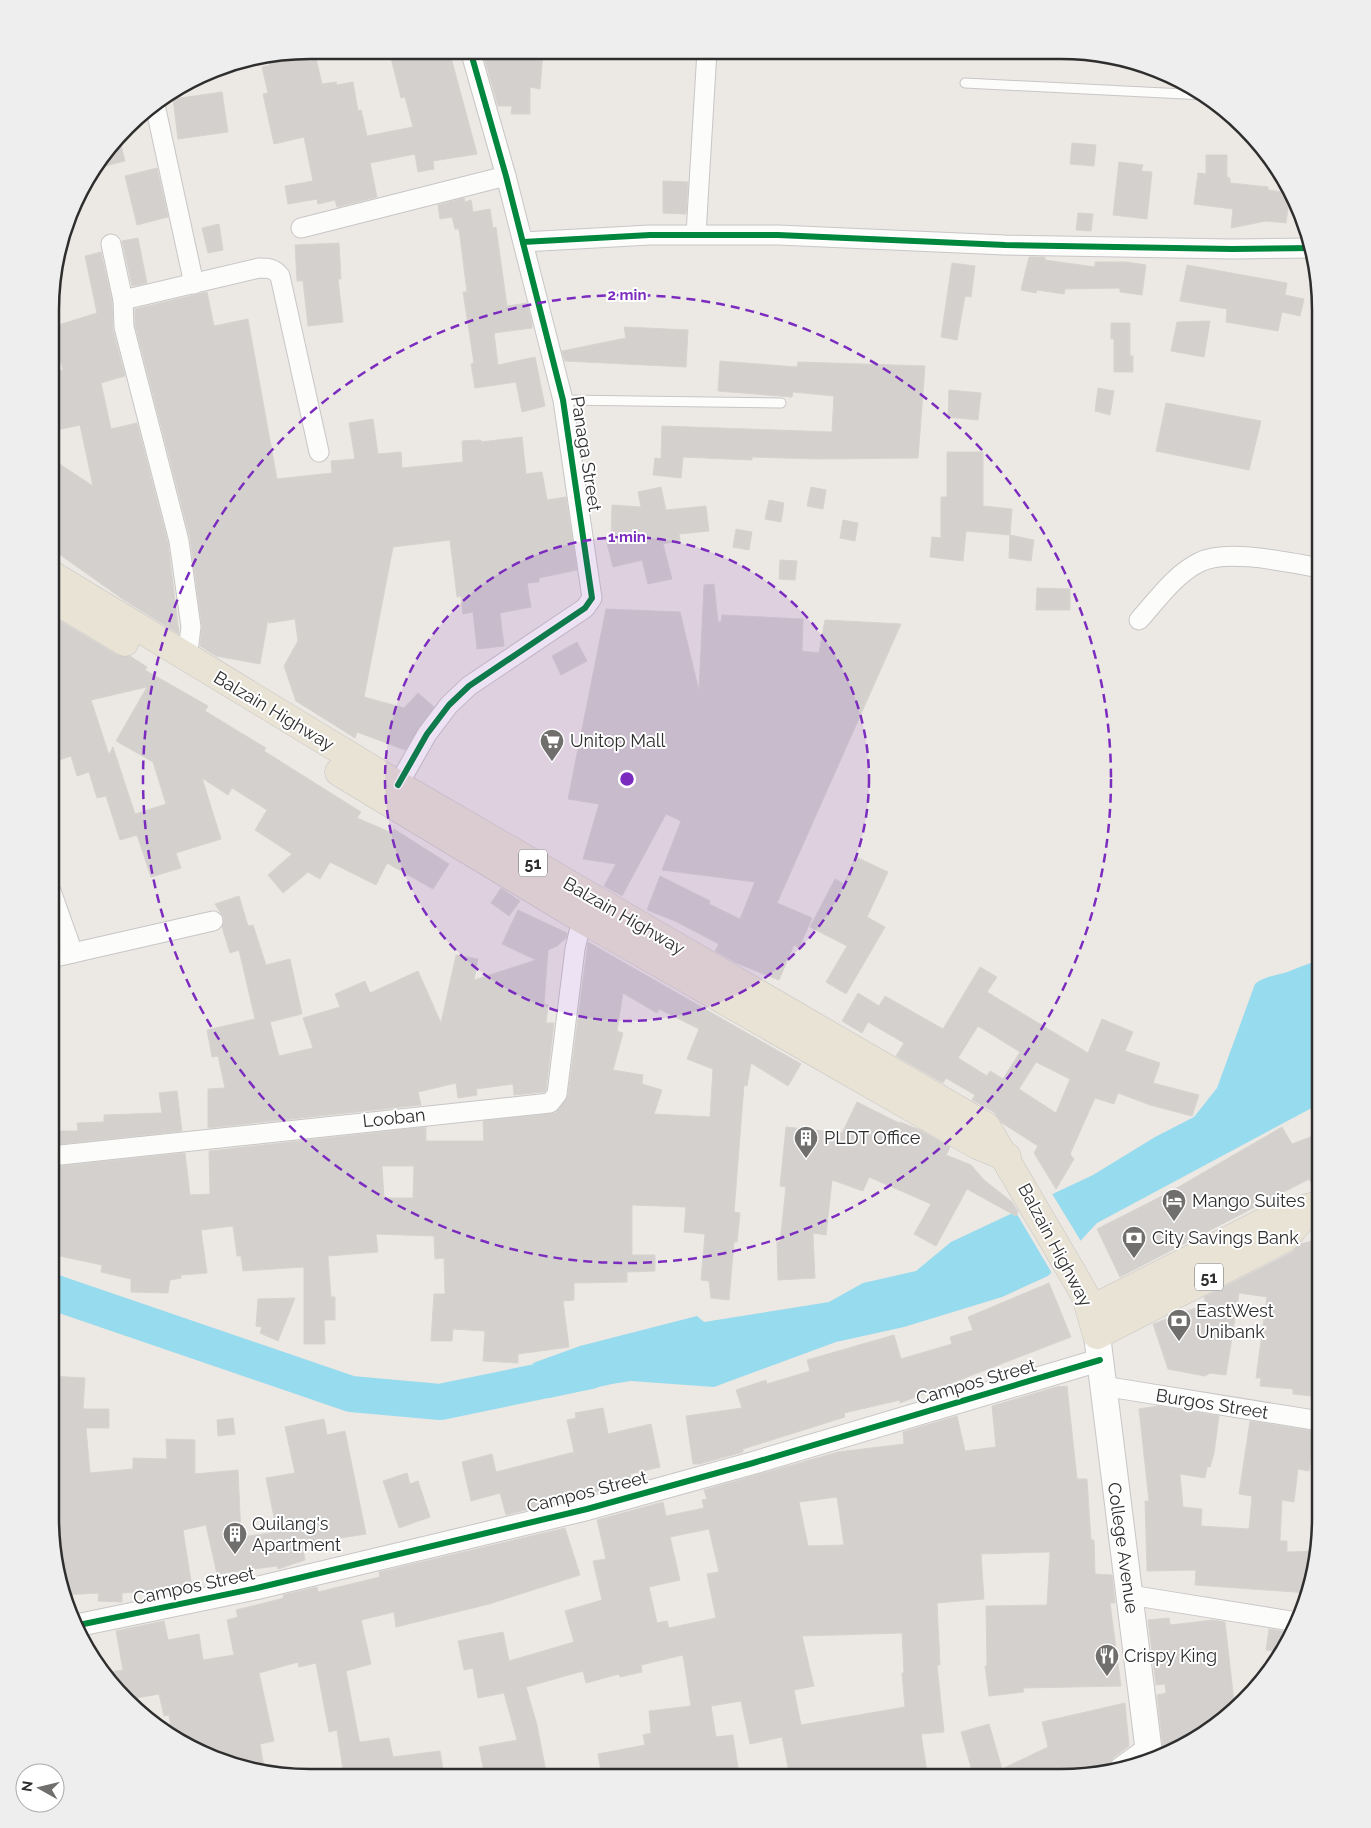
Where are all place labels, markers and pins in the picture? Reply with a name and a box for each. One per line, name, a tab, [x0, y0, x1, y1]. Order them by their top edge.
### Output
supermarket icon: Unitop Mall	[539, 728, 565, 762]
place label: Unitop Mall	[570, 730, 666, 751]
centre of rings	[618, 770, 636, 788]
building icon: PLDT Office	[793, 1125, 819, 1159]
place label: PLDT Office	[824, 1127, 921, 1148]
hotel icon: Mango Suites	[1161, 1188, 1187, 1222]
place label: Mango Suites	[1192, 1190, 1305, 1211]
bank icon: City Savings Bank	[1121, 1225, 1147, 1259]
place label: City Savings Bank	[1152, 1227, 1299, 1248]
place label: EastWest Unibank	[1196, 1300, 1274, 1342]
bank icon: EastWest Unibank	[1166, 1308, 1192, 1342]
place label: Quilang's Apartment	[252, 1513, 341, 1555]
building icon: Quilang's Apartment	[222, 1521, 248, 1555]
restaurant icon: Crispy King	[1094, 1643, 1120, 1677]
place label: Crispy King	[1124, 1645, 1217, 1666]

